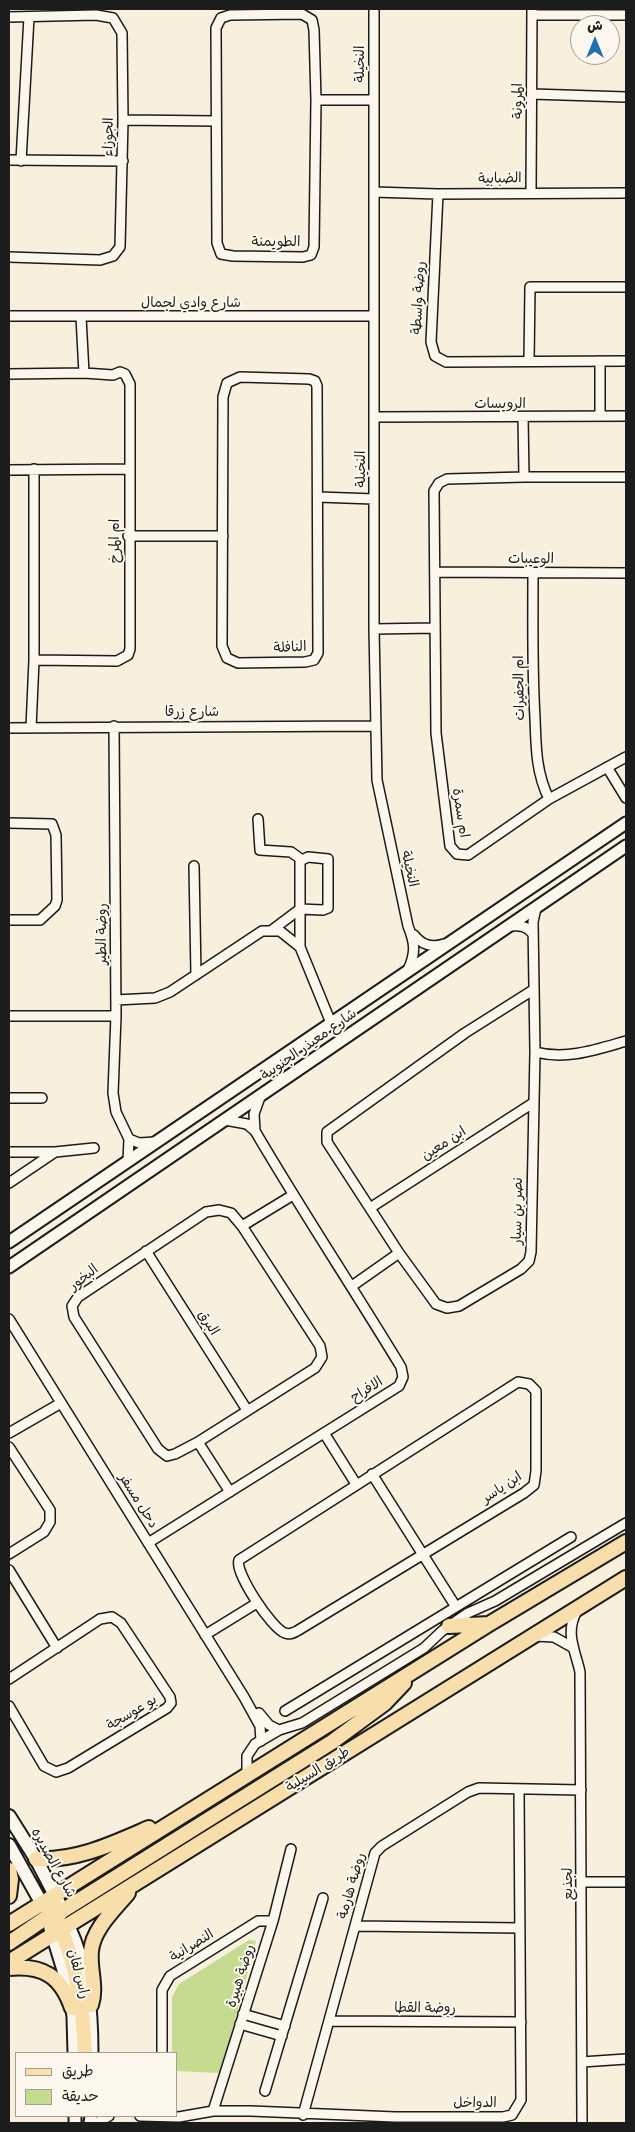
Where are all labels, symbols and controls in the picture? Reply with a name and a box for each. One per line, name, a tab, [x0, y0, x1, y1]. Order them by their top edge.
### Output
north arrow	[570, 15, 620, 65]
text: ش	[587, 17, 603, 34]
street label: النخيلة	[352, 46, 368, 82]
street label: المرونة	[510, 83, 526, 119]
street label: الجوزاء	[100, 117, 118, 157]
street label: الضبابية	[478, 170, 522, 188]
street label: الطويمنة	[252, 234, 300, 250]
street label: روضة واسطة	[409, 261, 429, 335]
street label: شارع وادي لجمال	[141, 295, 241, 311]
street label: الرويسات	[474, 396, 526, 412]
street label: النخيلة	[353, 451, 369, 487]
street label: ام المرخ	[107, 519, 123, 563]
street label: الوعيبات	[508, 551, 554, 567]
street label: النافلة	[273, 639, 307, 657]
street label: ام الجفيرات	[511, 655, 529, 721]
street label: شارع زرقا	[165, 704, 219, 720]
street label: ام سمرة	[448, 787, 472, 839]
street label: النخيلة	[397, 849, 421, 889]
street label: روضة الطير	[94, 903, 110, 965]
street label: شارع معيذر الجنوبية	[258, 1006, 360, 1084]
street label: ابن معين	[419, 1123, 469, 1165]
street label: نصر بن سيار	[509, 1177, 527, 1245]
street label: البخور	[66, 1261, 102, 1295]
street label: البرق	[194, 1307, 222, 1339]
street label: الافراح	[348, 1374, 386, 1406]
street label: ابن ياسر	[479, 1468, 525, 1508]
street label: دحل مسفر	[115, 1470, 161, 1532]
street label: بو عوسجة	[104, 1691, 160, 1735]
street label: طريق السيلية	[283, 1744, 353, 1796]
street label: شارع الصديره	[27, 1825, 79, 1901]
street label: روضة هارمة	[335, 1851, 369, 1921]
street label: لجذيع	[560, 1868, 576, 1900]
street label: النصرانية	[167, 1926, 217, 1966]
street label: روضة هبيرة	[223, 1942, 259, 2010]
street label: راس لفان	[63, 1947, 93, 2001]
street label: روضة القطا	[394, 2000, 456, 2016]
legend	[15, 2052, 178, 2117]
text: طريق	[62, 2062, 94, 2081]
text: حديقة	[62, 2087, 99, 2106]
street label: الدواخل	[453, 2095, 497, 2111]

